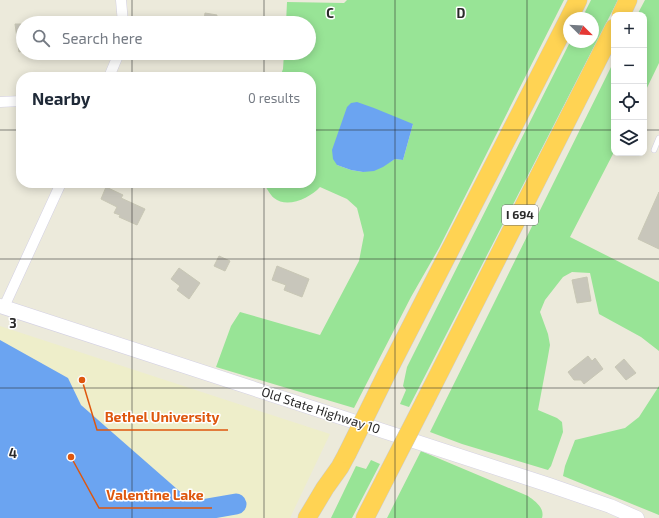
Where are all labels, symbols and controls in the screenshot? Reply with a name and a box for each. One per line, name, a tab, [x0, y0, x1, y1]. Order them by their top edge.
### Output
text: C	[326, 5, 334, 21]
text: D	[457, 5, 466, 21]
north arrow	[563, 12, 599, 48]
map controls	[611, 12, 647, 156]
button: +	[611, 12, 647, 48]
search box	[16, 16, 316, 60]
icon: search	[30, 27, 52, 49]
text: Search here	[62, 29, 143, 47]
button: −	[611, 48, 647, 84]
button: locate	[611, 84, 647, 120]
text: Nearby	[32, 88, 90, 108]
text: 0 results	[248, 90, 300, 106]
button: layers	[611, 120, 647, 156]
road number: I 694	[502, 205, 538, 225]
text: 3	[9, 315, 17, 331]
street label: Old State Highway 10	[260, 383, 382, 437]
callout: Bethel University	[97, 404, 228, 430]
text: Bethel University	[105, 408, 219, 425]
text: 4	[9, 445, 17, 461]
callout: Valentine Lake	[99, 482, 212, 508]
text: Valentine Lake	[106, 486, 204, 503]

